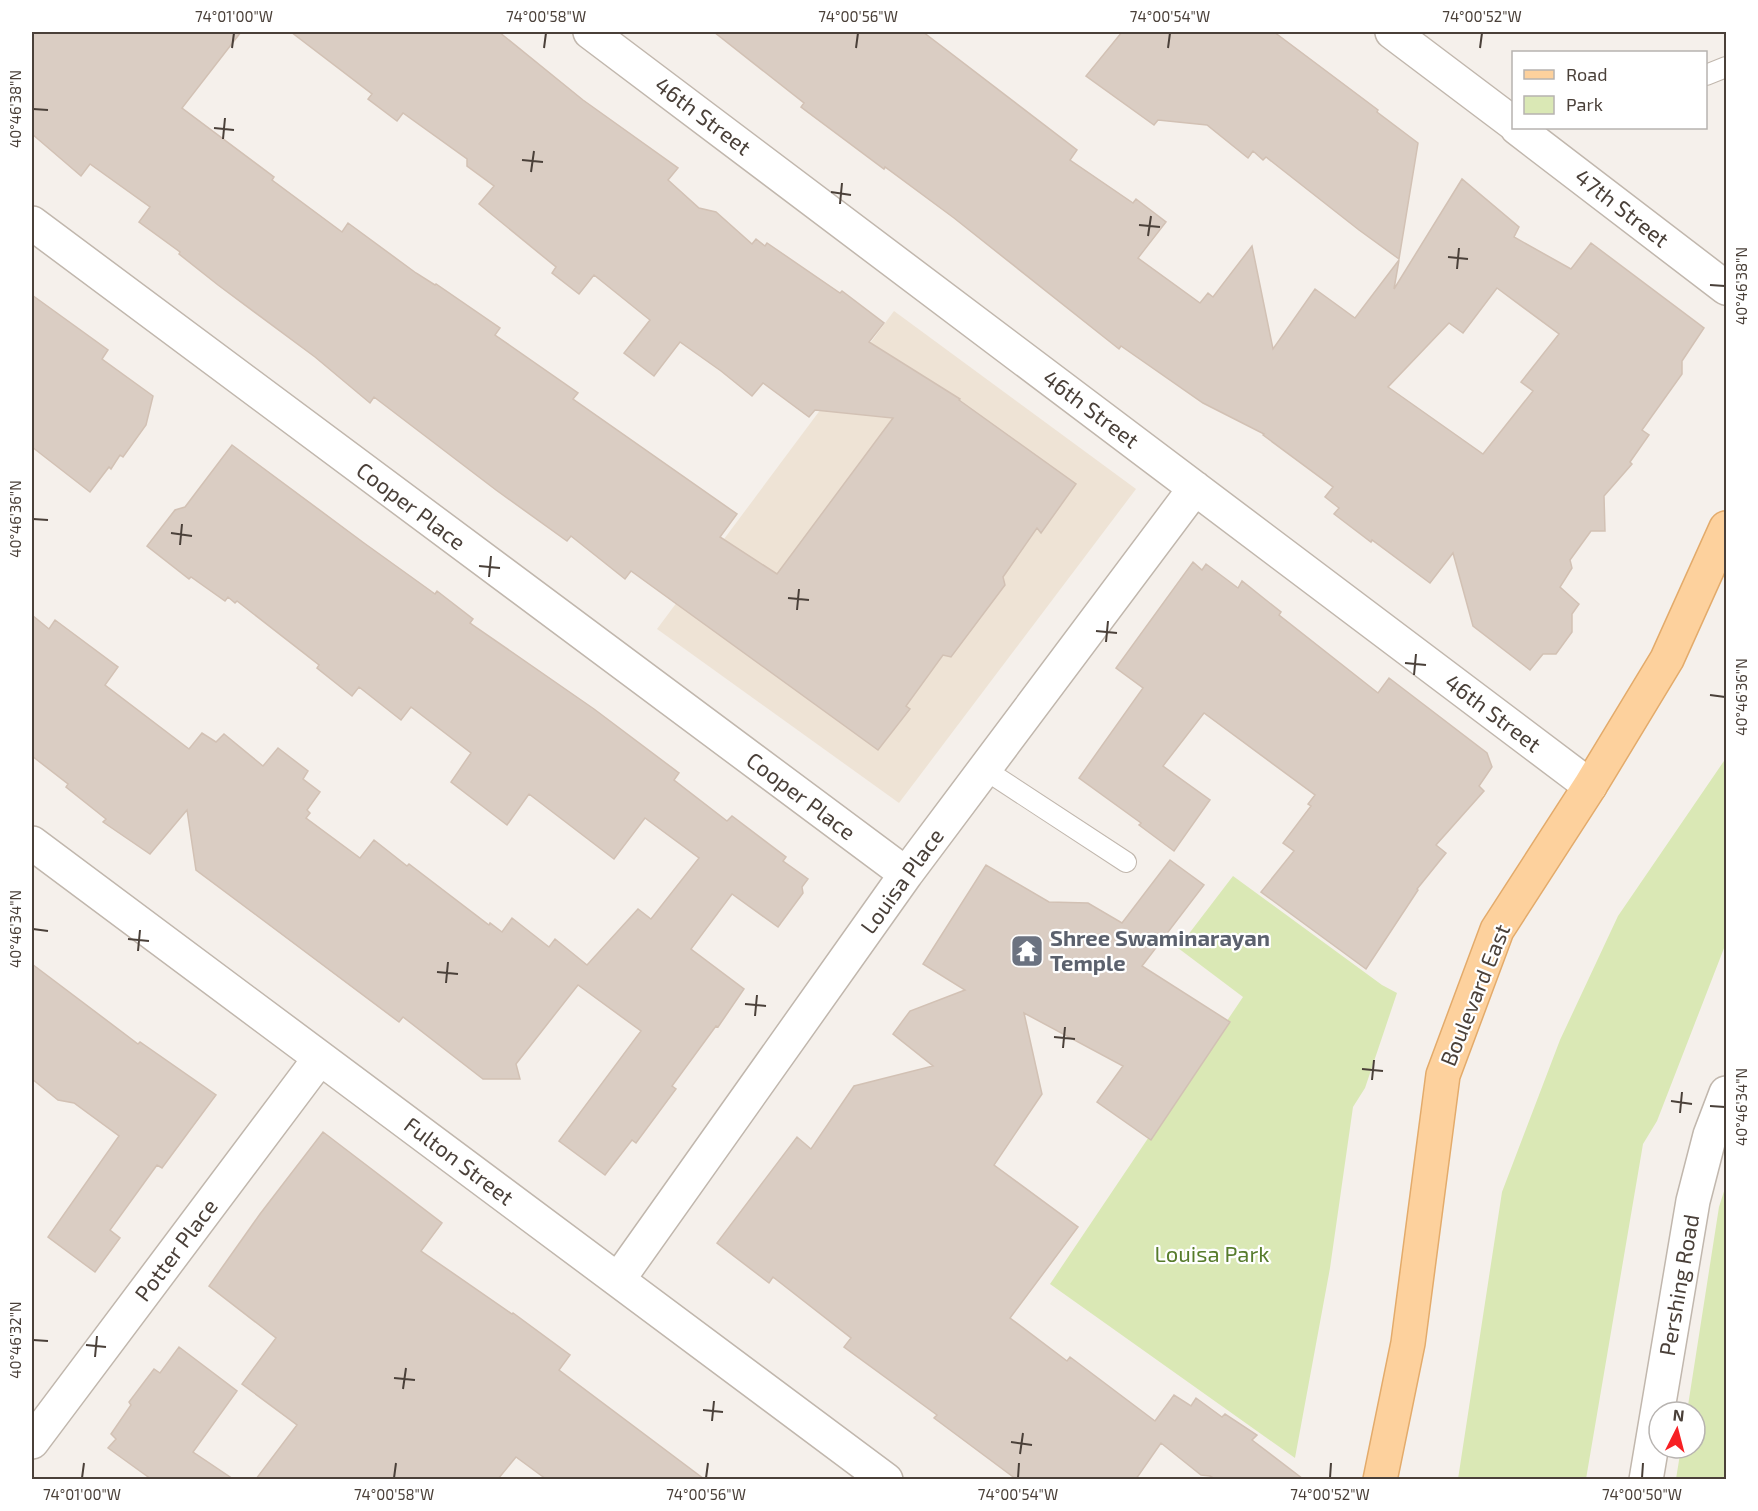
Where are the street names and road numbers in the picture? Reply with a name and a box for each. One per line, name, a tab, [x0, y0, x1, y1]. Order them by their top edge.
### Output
street label: 46th Street	[651, 71, 757, 160]
street label: 47th Street	[1570, 162, 1675, 252]
street label: 46th Street	[1039, 364, 1145, 453]
street label: Cooper Place	[352, 456, 471, 555]
street label: 46th Street	[1441, 668, 1547, 757]
street label: Cooper Place	[742, 746, 861, 845]
street label: Louisa Place	[854, 823, 948, 938]
street label: Boulevard East	[1434, 920, 1514, 1069]
street label: Fulton Street	[400, 1111, 519, 1210]
street label: Potter Place	[128, 1193, 222, 1306]
street label: Pershing Road	[1653, 1212, 1703, 1358]

